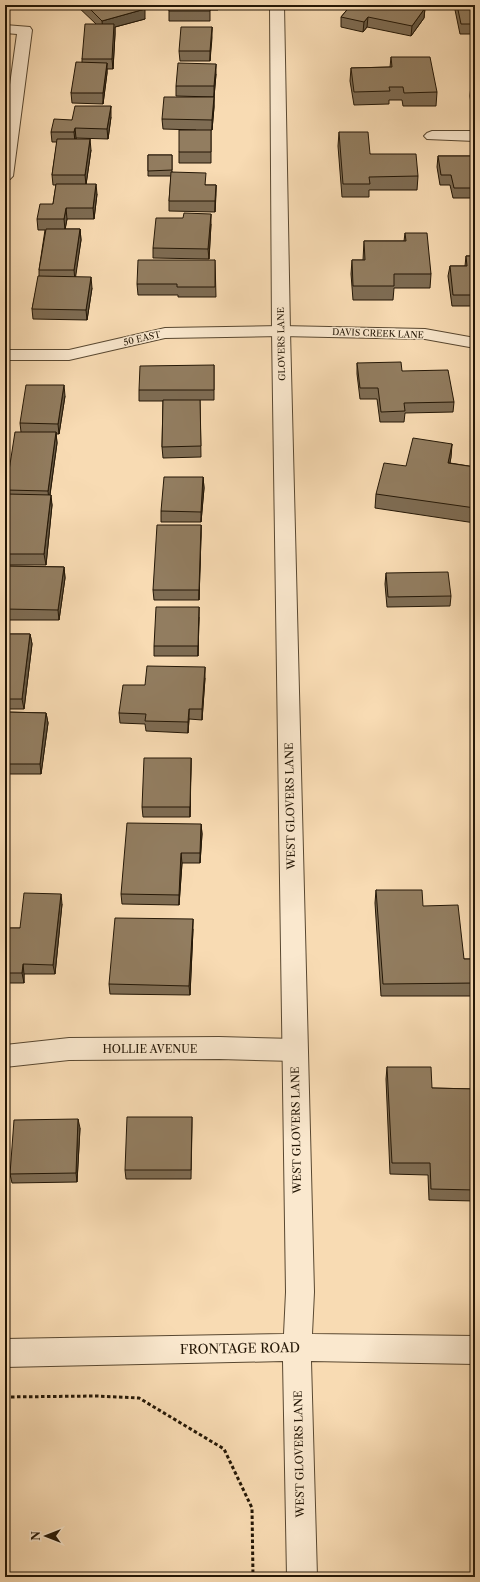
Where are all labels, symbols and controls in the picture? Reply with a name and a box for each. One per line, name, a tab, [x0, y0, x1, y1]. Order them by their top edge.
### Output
street label: GLOVERS LANE	[275, 307, 287, 381]
street label: DAVIS CREEK LANE	[332, 326, 424, 340]
street label: 50 EAST	[122, 328, 162, 348]
street label: WEST GLOVERS LANE	[282, 742, 298, 871]
street label: HOLLIE AVENUE	[103, 1042, 198, 1056]
street label: WEST GLOVERS LANE	[288, 1066, 304, 1195]
street label: FRONTAGE ROAD	[180, 1339, 300, 1357]
street label: WEST GLOVERS LANE	[291, 1390, 307, 1519]
north arrow	[26, 1516, 66, 1556]
text: N	[29, 1531, 43, 1541]

